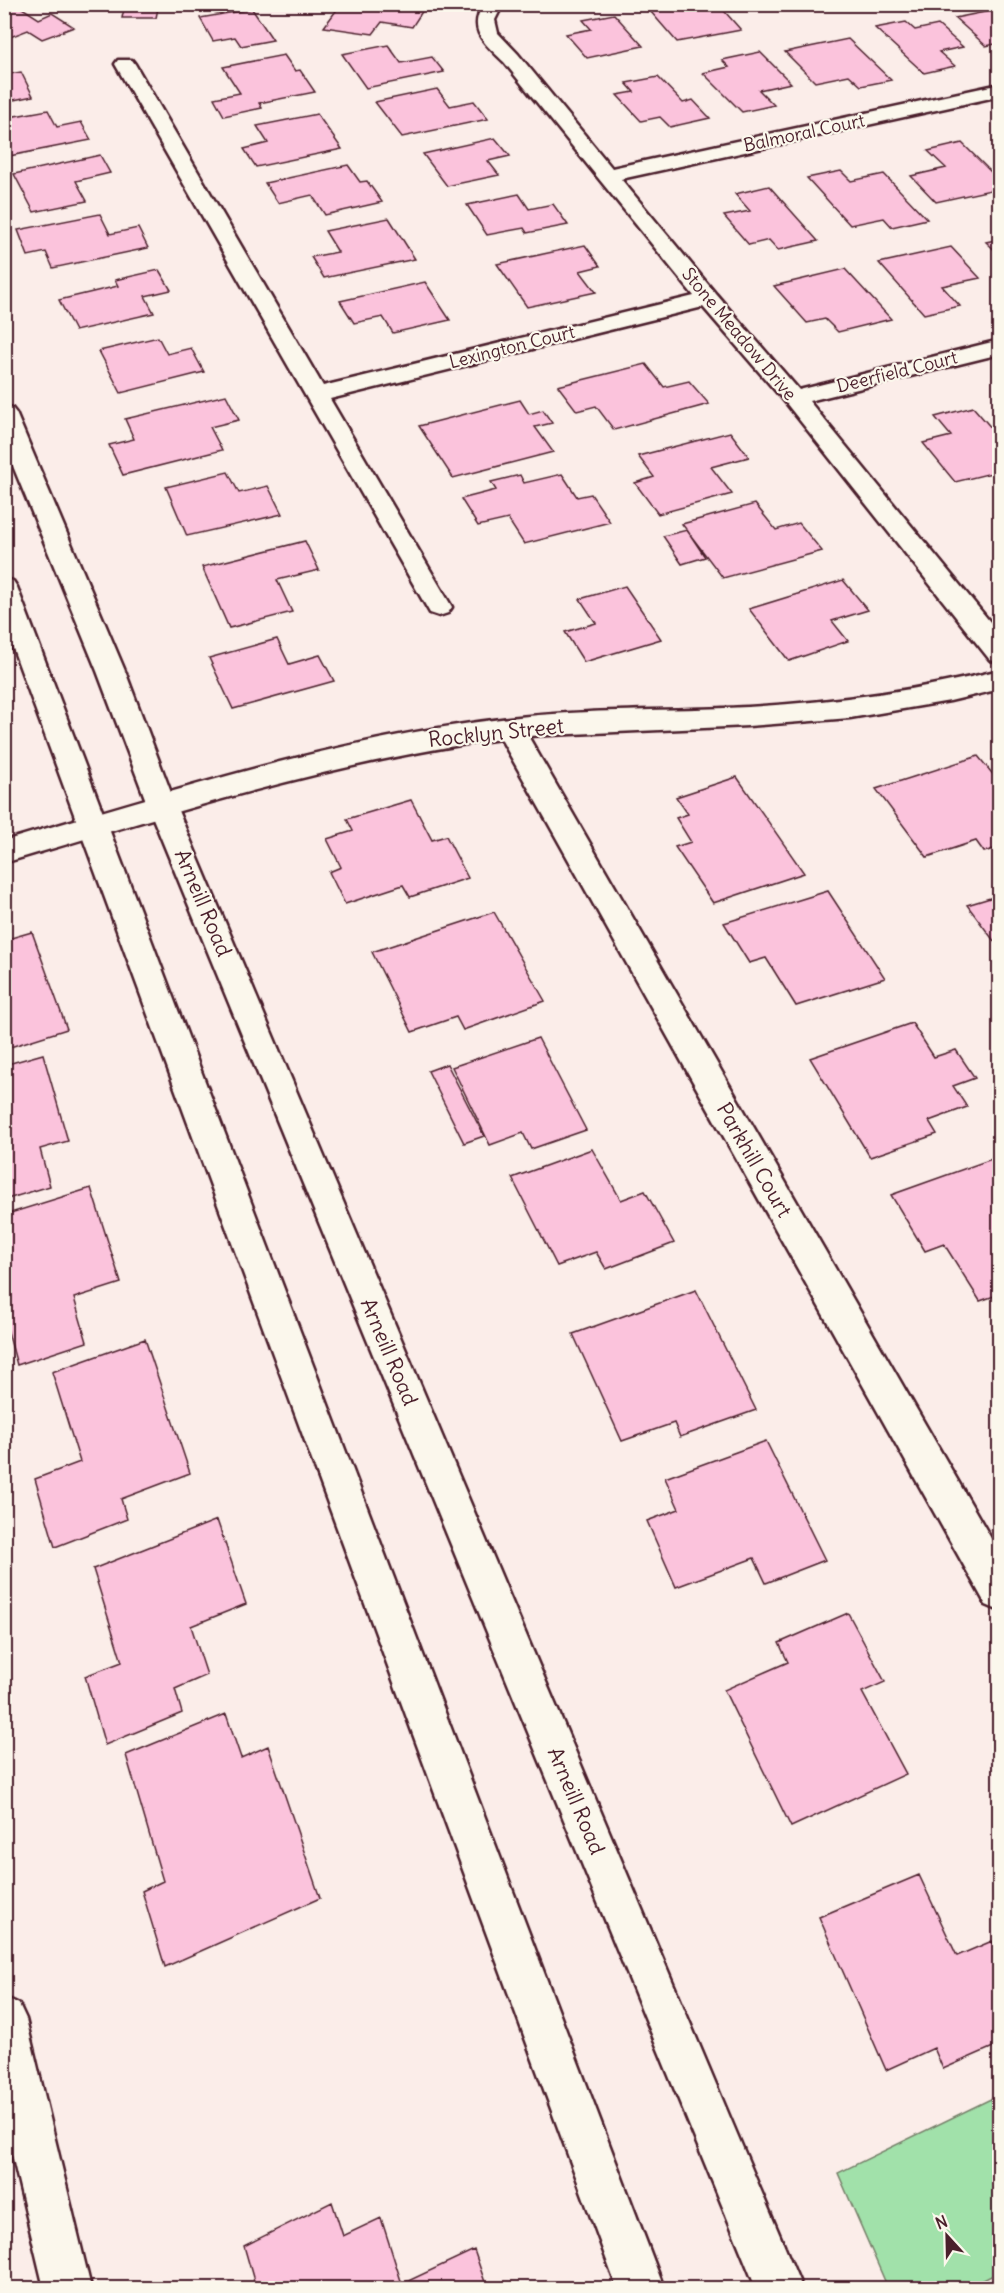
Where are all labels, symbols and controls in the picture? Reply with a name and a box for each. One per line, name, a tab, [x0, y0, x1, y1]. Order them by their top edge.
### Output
street label: Balmoral Court	[741, 108, 867, 157]
street label: Stone Meadow Drive	[677, 263, 802, 405]
street label: Lexington Court	[447, 320, 577, 373]
street label: Deerfield Court	[834, 345, 960, 398]
street label: Rocklyn Street	[427, 712, 565, 753]
street label: Arneill Road	[169, 845, 238, 960]
street label: Parkhill Court	[711, 1098, 798, 1222]
street label: Arneill Road	[355, 1294, 424, 1409]
street label: Arneill Road	[542, 1743, 611, 1858]
north arrow	[917, 2206, 977, 2266]
text: N	[933, 2211, 950, 2233]

